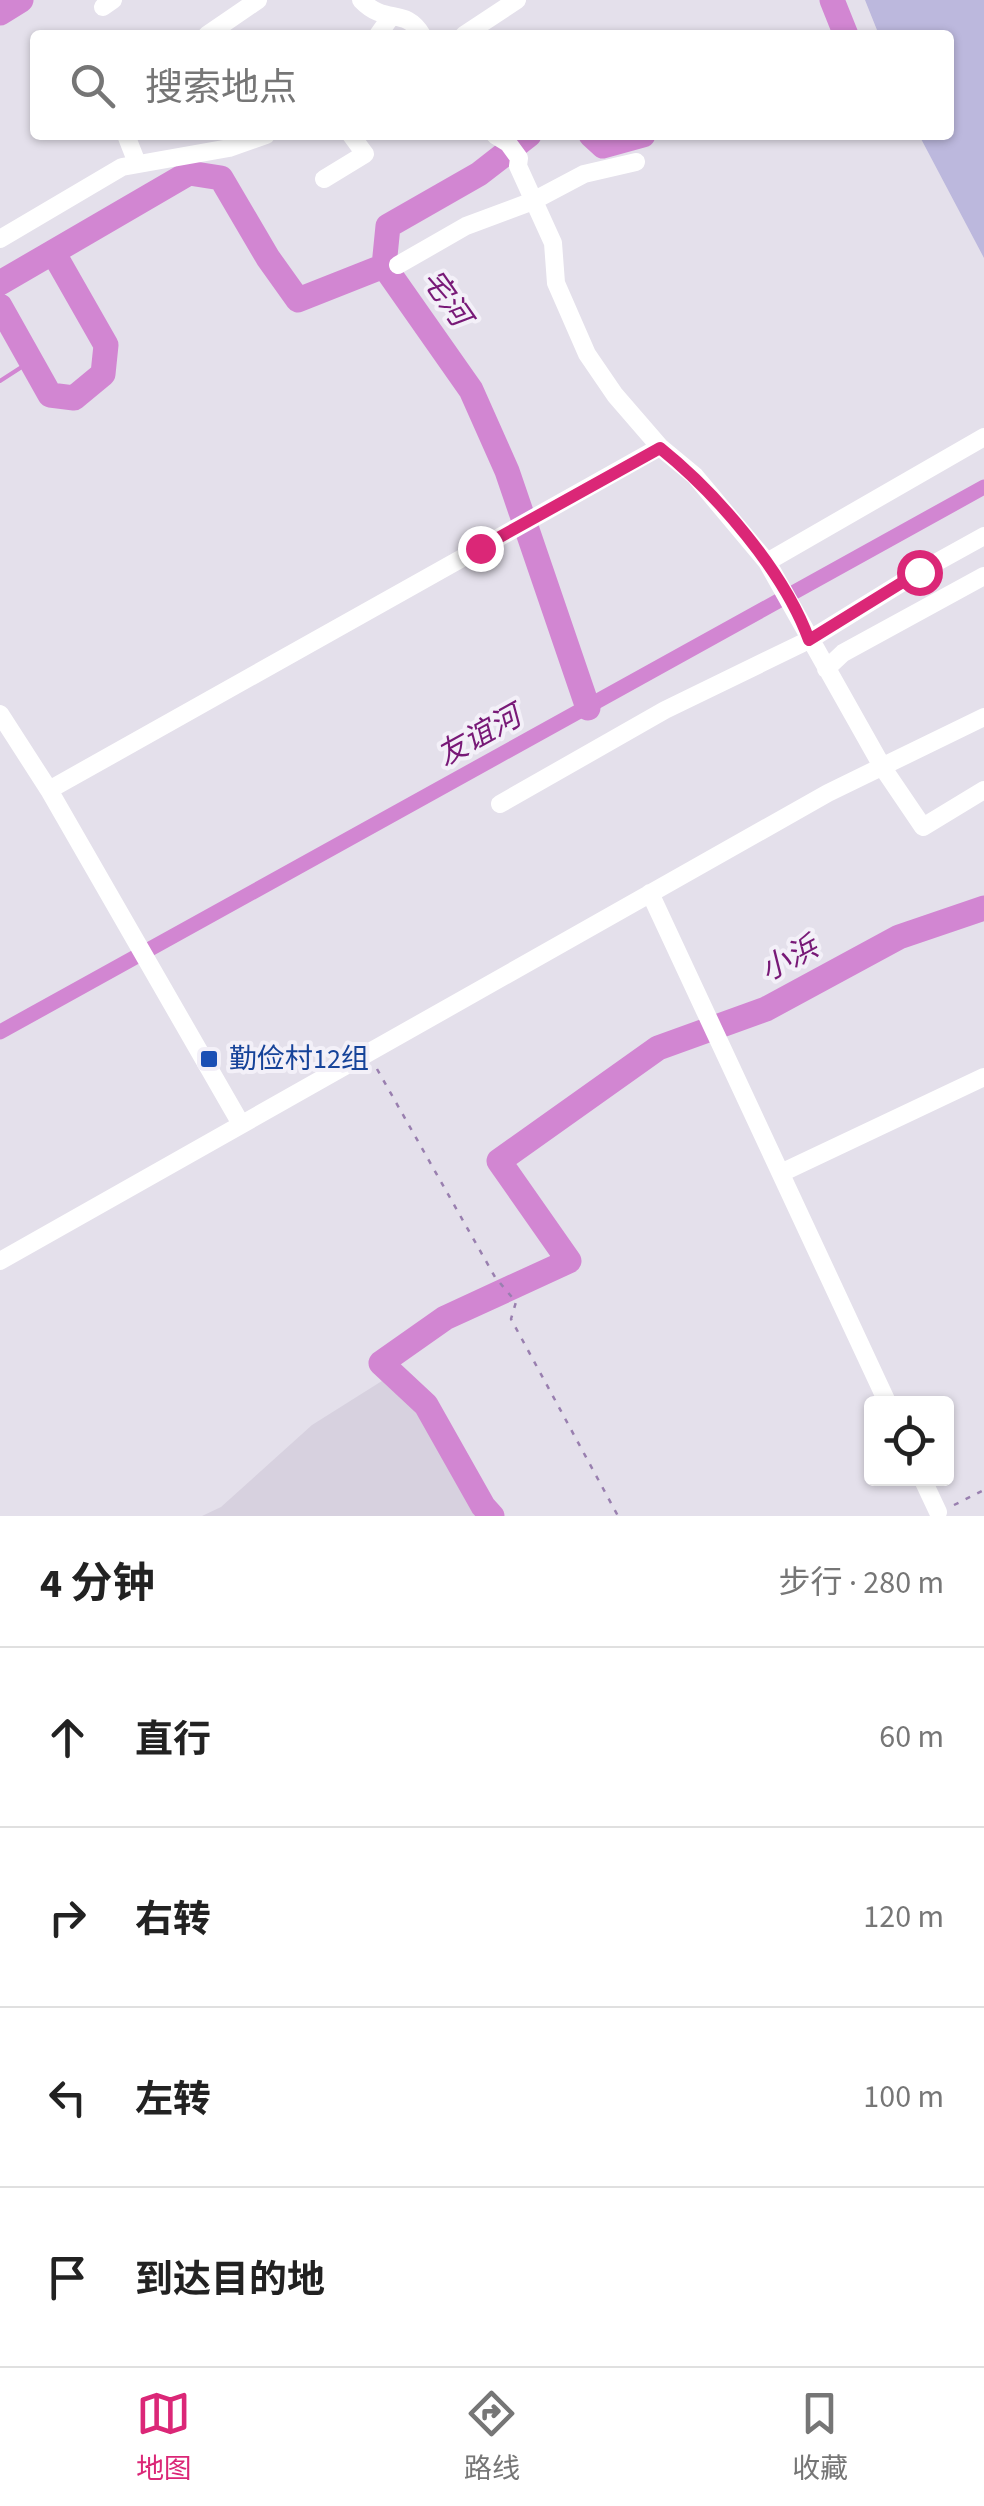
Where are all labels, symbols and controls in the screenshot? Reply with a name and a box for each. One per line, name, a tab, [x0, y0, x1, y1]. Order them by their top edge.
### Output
search box	[30, 30, 954, 140]
icon: search	[65, 58, 120, 113]
text: 搜索地点	[145, 61, 297, 115]
water label: 宅河	[411, 261, 484, 339]
route end	[458, 526, 504, 572]
route start	[897, 550, 943, 596]
water label: 友谊河	[429, 693, 533, 777]
water label: 小浜	[752, 925, 828, 992]
place label: 勤俭村12组	[229, 1039, 369, 1079]
marker: 勤俭村12组	[198, 1048, 220, 1070]
map controls	[864, 1396, 954, 1486]
button: locate	[864, 1396, 954, 1486]
text: 4 分钟	[40, 1554, 155, 1614]
text: 步行 · 280 m	[779, 1560, 944, 1606]
icon: ahead	[40, 1710, 95, 1765]
text: 直行	[135, 1713, 211, 1767]
text: 60 m	[879, 1714, 944, 1760]
icon: right	[40, 1890, 95, 1945]
text: 右转	[135, 1893, 211, 1947]
text: 120 m	[863, 1894, 944, 1940]
icon: left	[40, 2070, 95, 2125]
text: 左转	[135, 2073, 211, 2127]
text: 100 m	[863, 2074, 944, 2120]
icon: arrive	[40, 2250, 95, 2305]
text: 到达目的地	[135, 2253, 325, 2307]
tab: 地图	[136, 2386, 192, 2489]
tab: 路线	[464, 2386, 520, 2489]
tab: 收藏	[792, 2386, 848, 2489]

